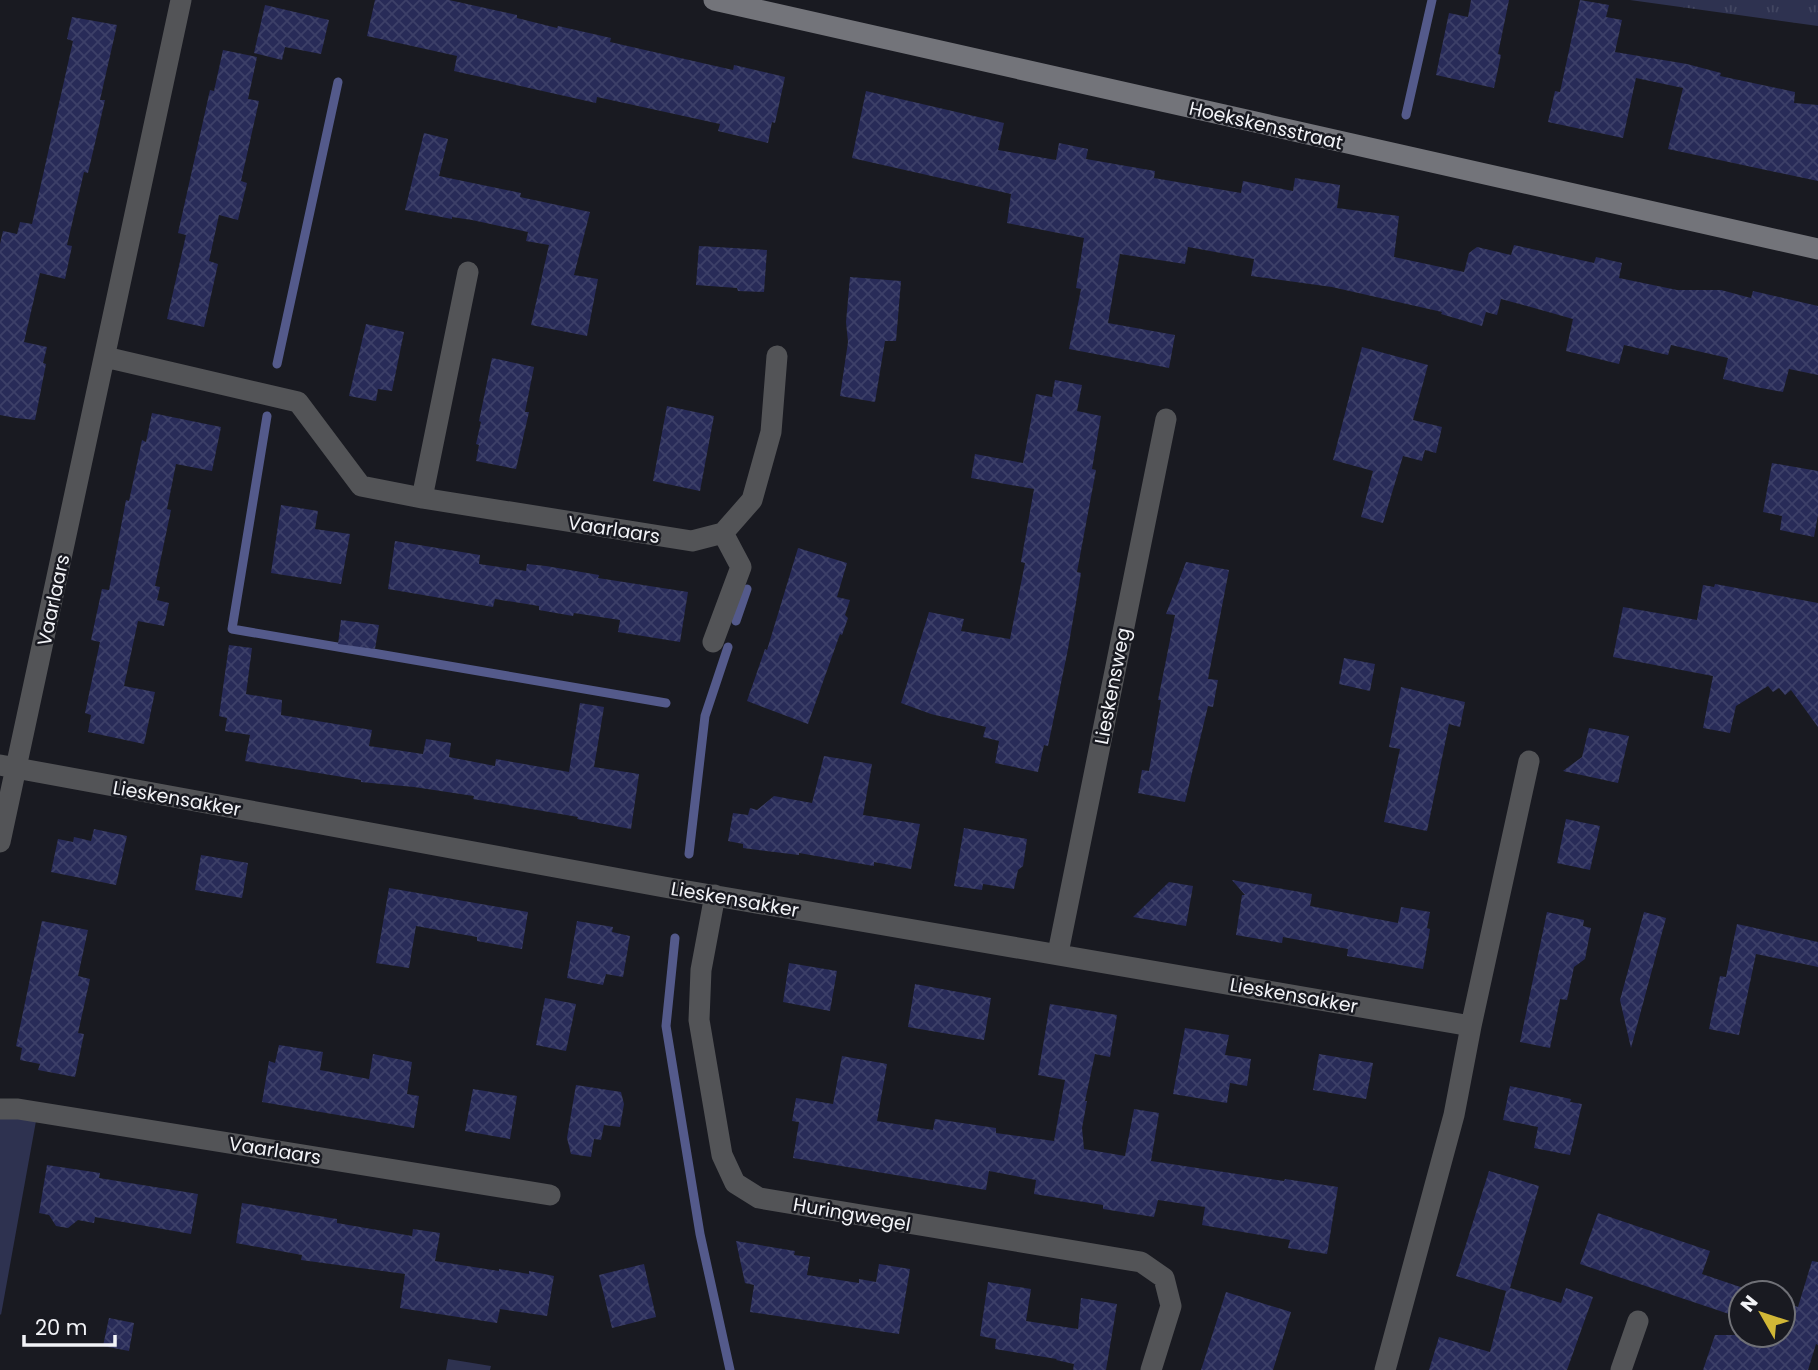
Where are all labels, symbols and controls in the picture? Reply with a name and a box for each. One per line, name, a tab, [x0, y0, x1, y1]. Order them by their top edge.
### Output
street label: Hoekskensstraat	[1186, 95, 1345, 156]
street label: Vaarlaars	[566, 509, 662, 550]
street label: Vaarlaars	[31, 552, 76, 648]
street label: Lieskensweg	[1088, 625, 1137, 747]
street label: Lieskensakker	[111, 774, 243, 823]
street label: Lieskensakker	[669, 875, 801, 924]
street label: Lieskensakker	[1228, 971, 1360, 1020]
street label: Vaarlaars	[227, 1130, 323, 1171]
street label: Huringwegel	[791, 1191, 913, 1238]
north arrow	[1727, 1279, 1797, 1349]
text: N	[1734, 1290, 1764, 1318]
scale bar	[24, 1304, 116, 1348]
text: 20 m	[35, 1313, 88, 1342]

